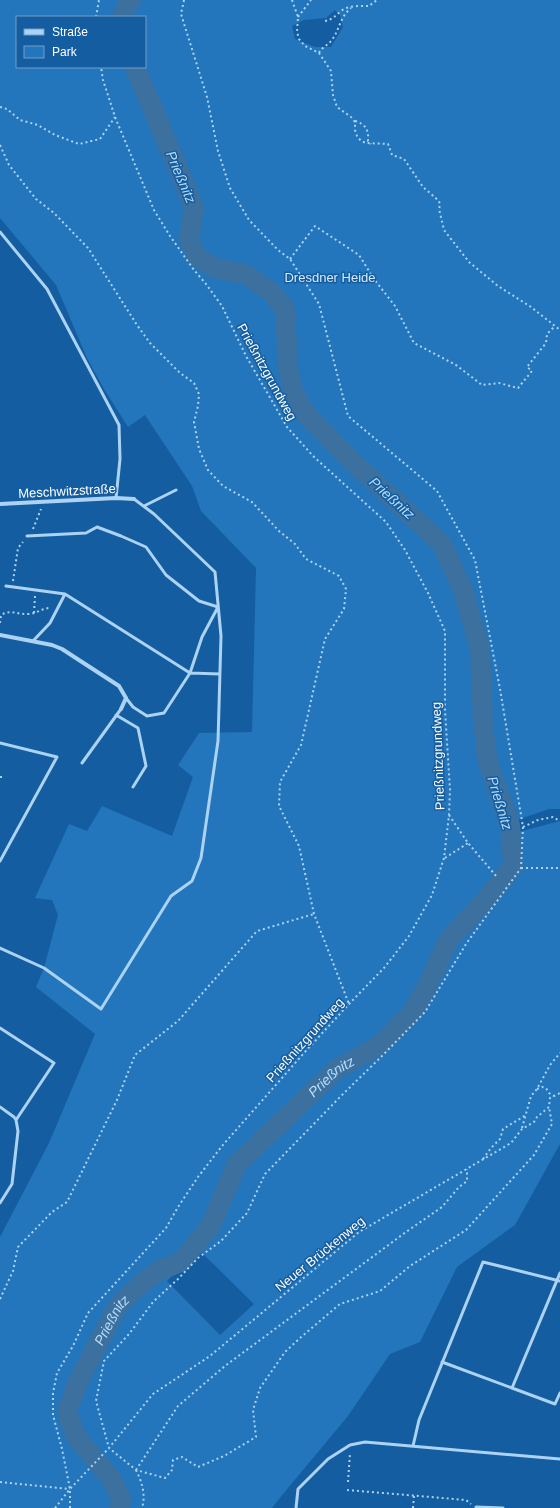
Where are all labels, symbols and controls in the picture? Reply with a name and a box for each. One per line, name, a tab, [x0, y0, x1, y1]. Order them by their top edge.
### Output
legend	[16, 16, 146, 68]
text: Straße	[52, 25, 88, 39]
text: Park	[52, 45, 78, 59]
water label: Prießnitz	[163, 148, 199, 206]
park label: Dresdner Heide	[284, 270, 376, 285]
street label: Prießnitzgrundweg	[234, 321, 300, 423]
water label: Prießnitz	[366, 474, 418, 522]
street label: Meschwitzstraße	[18, 481, 116, 501]
street label: Prießnitzgrundweg	[429, 702, 447, 810]
water label: Prießnitz	[484, 774, 516, 832]
street label: Prießnitzgrundweg	[263, 995, 347, 1085]
water label: Prießnitz	[306, 1054, 360, 1102]
street label: Neuer Brückenweg	[272, 1213, 368, 1295]
water label: Prießnitz	[91, 1292, 132, 1348]

